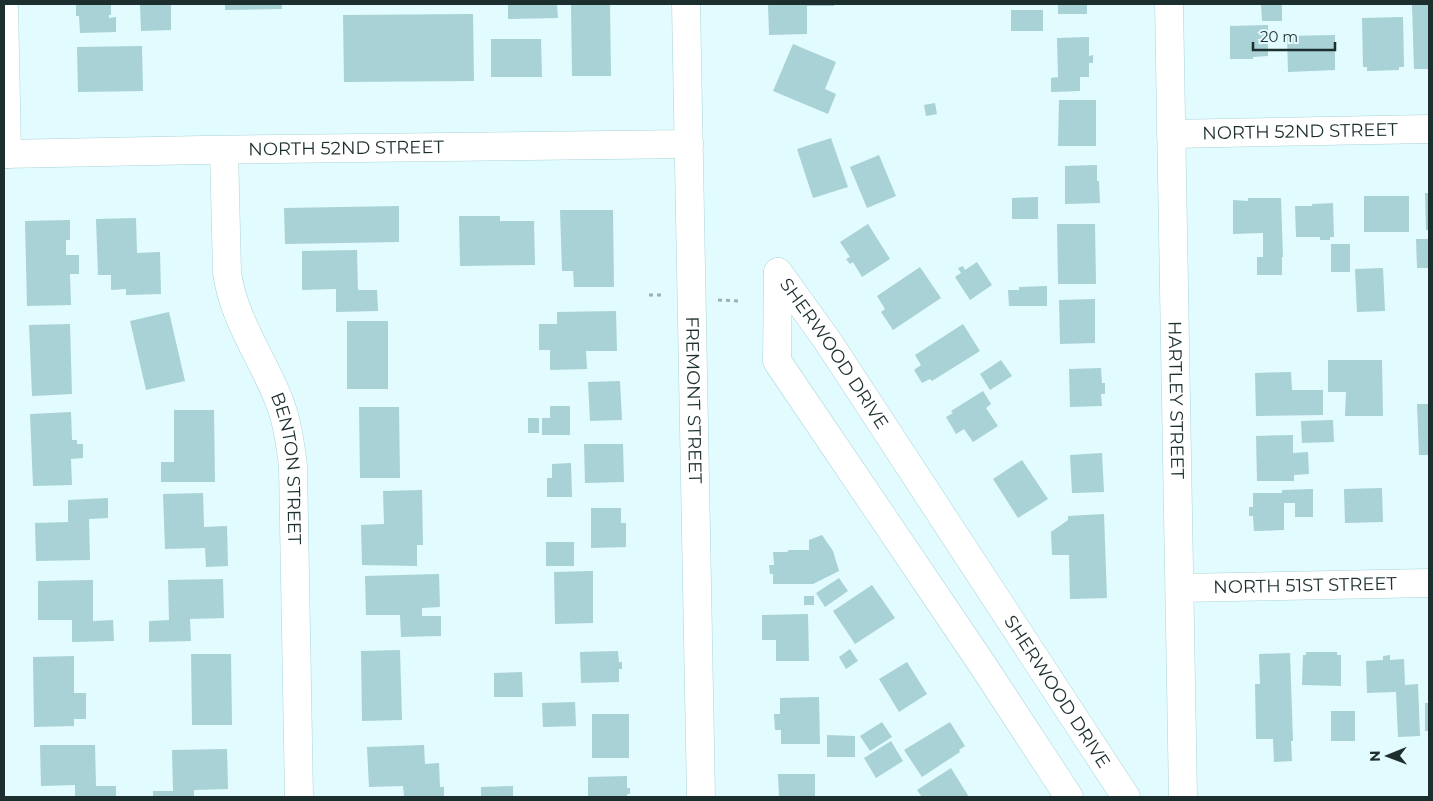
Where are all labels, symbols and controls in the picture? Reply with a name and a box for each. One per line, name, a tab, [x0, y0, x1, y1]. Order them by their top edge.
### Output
scale bar	[1253, 20, 1336, 52]
text: 20 m	[1260, 27, 1298, 46]
street label: NORTH 52ND STREET	[1202, 119, 1399, 144]
street label: NORTH 52ND STREET	[248, 136, 445, 160]
street label: SHERWOOD DRIVE	[775, 274, 893, 433]
street label: FREMONT STREET	[681, 316, 706, 484]
street label: HARTLEY STREET	[1164, 321, 1188, 480]
street label: BENTON STREET	[266, 389, 305, 545]
street label: NORTH 51ST STREET	[1213, 573, 1398, 598]
street label: SHERWOOD DRIVE	[999, 611, 1115, 772]
north arrow	[1363, 731, 1413, 781]
text: N	[1366, 750, 1384, 762]

